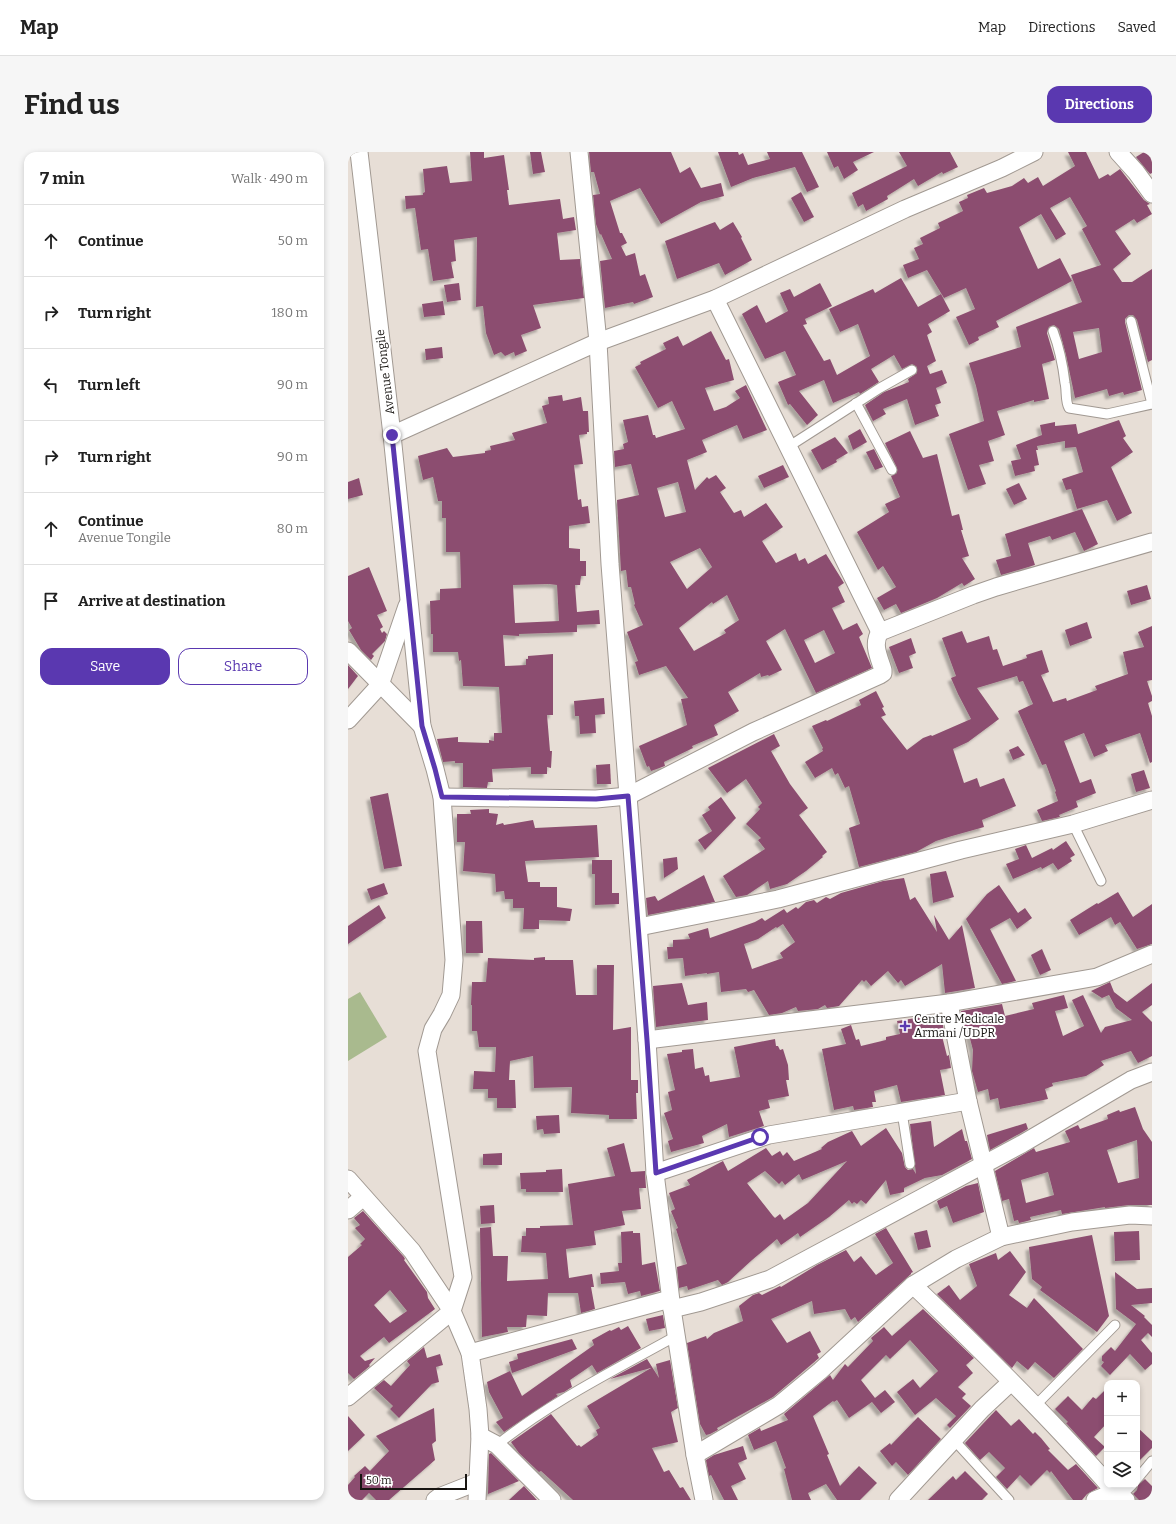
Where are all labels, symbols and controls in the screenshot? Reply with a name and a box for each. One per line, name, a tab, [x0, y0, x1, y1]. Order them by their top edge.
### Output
text: Map	[20, 16, 59, 39]
text: Map	[978, 19, 1006, 36]
text: Directions	[1028, 19, 1096, 36]
text: Saved	[1118, 19, 1156, 36]
button: Directions	[1047, 86, 1152, 123]
text: Find us	[24, 88, 120, 121]
text: 7 min	[40, 168, 85, 189]
text: Walk · 490 m	[231, 171, 308, 186]
icon: ahead	[40, 230, 62, 252]
text: Continue	[78, 232, 144, 250]
text: 50 m	[278, 233, 308, 248]
icon: right	[40, 302, 62, 324]
text: Turn right	[78, 304, 151, 322]
text: 180 m	[272, 305, 308, 320]
street label: Avenue Tongile	[373, 329, 397, 415]
icon: left	[40, 374, 62, 396]
text: Turn left	[78, 376, 140, 394]
text: 90 m	[277, 377, 308, 392]
route end	[383, 426, 401, 444]
icon: right	[40, 446, 62, 468]
text: Turn right	[78, 448, 151, 466]
text: 90 m	[277, 449, 308, 464]
text: Continue	[78, 512, 144, 530]
icon: ahead	[40, 518, 62, 540]
text: 80 m	[277, 521, 308, 536]
text: Avenue Tongile	[78, 530, 171, 545]
icon: arrive	[40, 590, 62, 612]
text: Arrive at destination	[78, 592, 225, 610]
button: Save	[40, 648, 170, 685]
button: Share	[178, 648, 308, 685]
place label: Centre Medicale Armani /UDPR	[914, 1012, 1004, 1040]
marker: Centre Medicale Armani /UDPR	[899, 1020, 911, 1032]
route start	[751, 1128, 769, 1146]
map controls	[1104, 1380, 1140, 1488]
button: +	[1104, 1380, 1140, 1416]
button: −	[1104, 1416, 1140, 1452]
button: layers	[1104, 1452, 1140, 1488]
scale bar	[360, 1472, 467, 1491]
text: 50 m	[366, 1474, 392, 1487]

